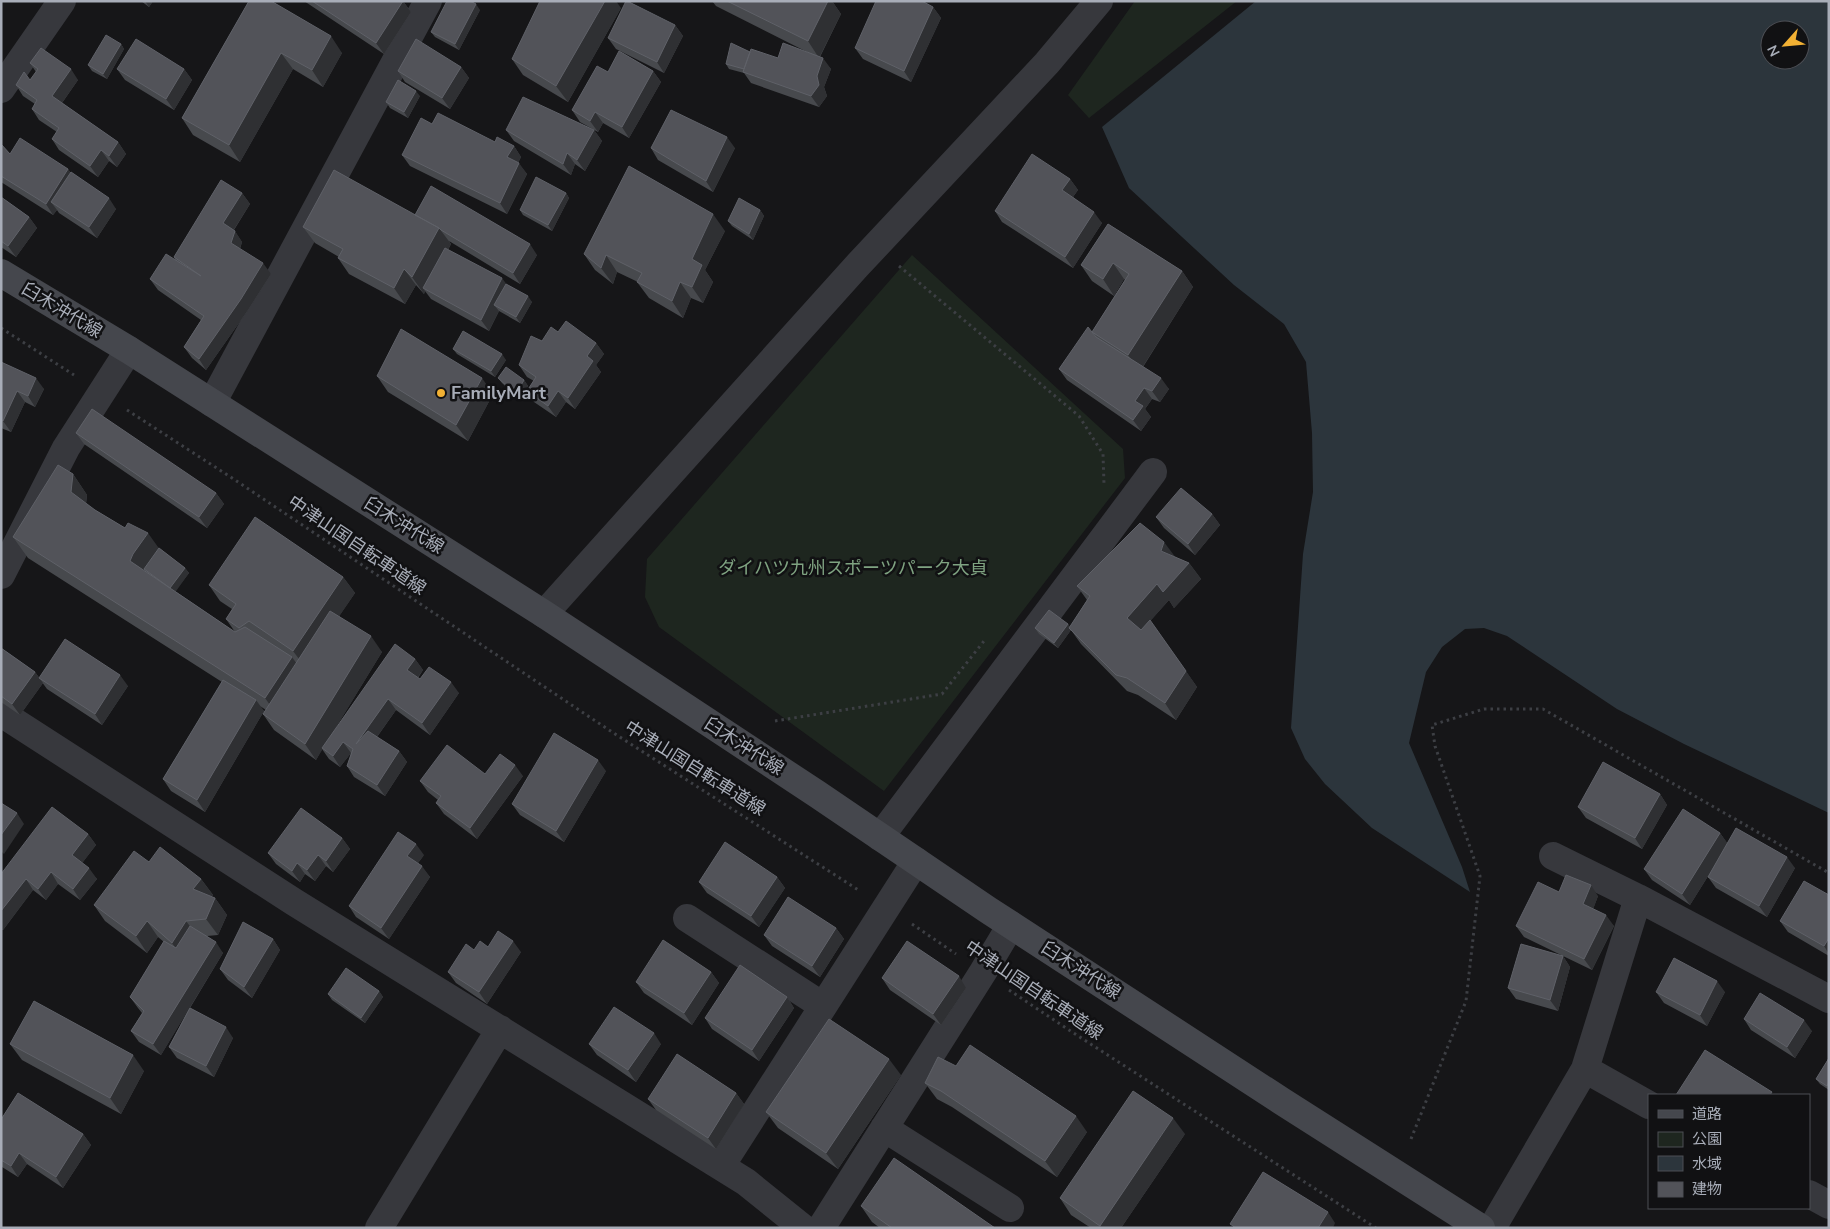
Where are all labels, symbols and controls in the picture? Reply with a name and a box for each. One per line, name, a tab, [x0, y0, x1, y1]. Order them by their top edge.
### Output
north arrow	[1760, 20, 1810, 70]
text: N	[1763, 42, 1785, 60]
street label: 臼木沖代線	[17, 277, 107, 343]
place label: FamilyMart	[451, 381, 546, 405]
marker: FamilyMart	[435, 387, 447, 399]
street label: 中津山国自転車道線	[283, 490, 431, 600]
street label: 臼木沖代線	[359, 491, 449, 559]
park label: ダイハツ九州スポーツパーク大貞	[718, 556, 988, 580]
street label: 臼木沖代線	[700, 711, 788, 781]
street label: 中津山国自転車道線	[620, 715, 770, 821]
street label: 中津山国自転車道線	[960, 935, 1108, 1045]
street label: 臼木沖代線	[1037, 935, 1125, 1005]
legend	[1648, 1094, 1810, 1209]
text: 道路	[1692, 1104, 1722, 1124]
text: 公園	[1692, 1129, 1722, 1149]
text: 水域	[1692, 1154, 1722, 1174]
text: 建物	[1692, 1179, 1722, 1199]

